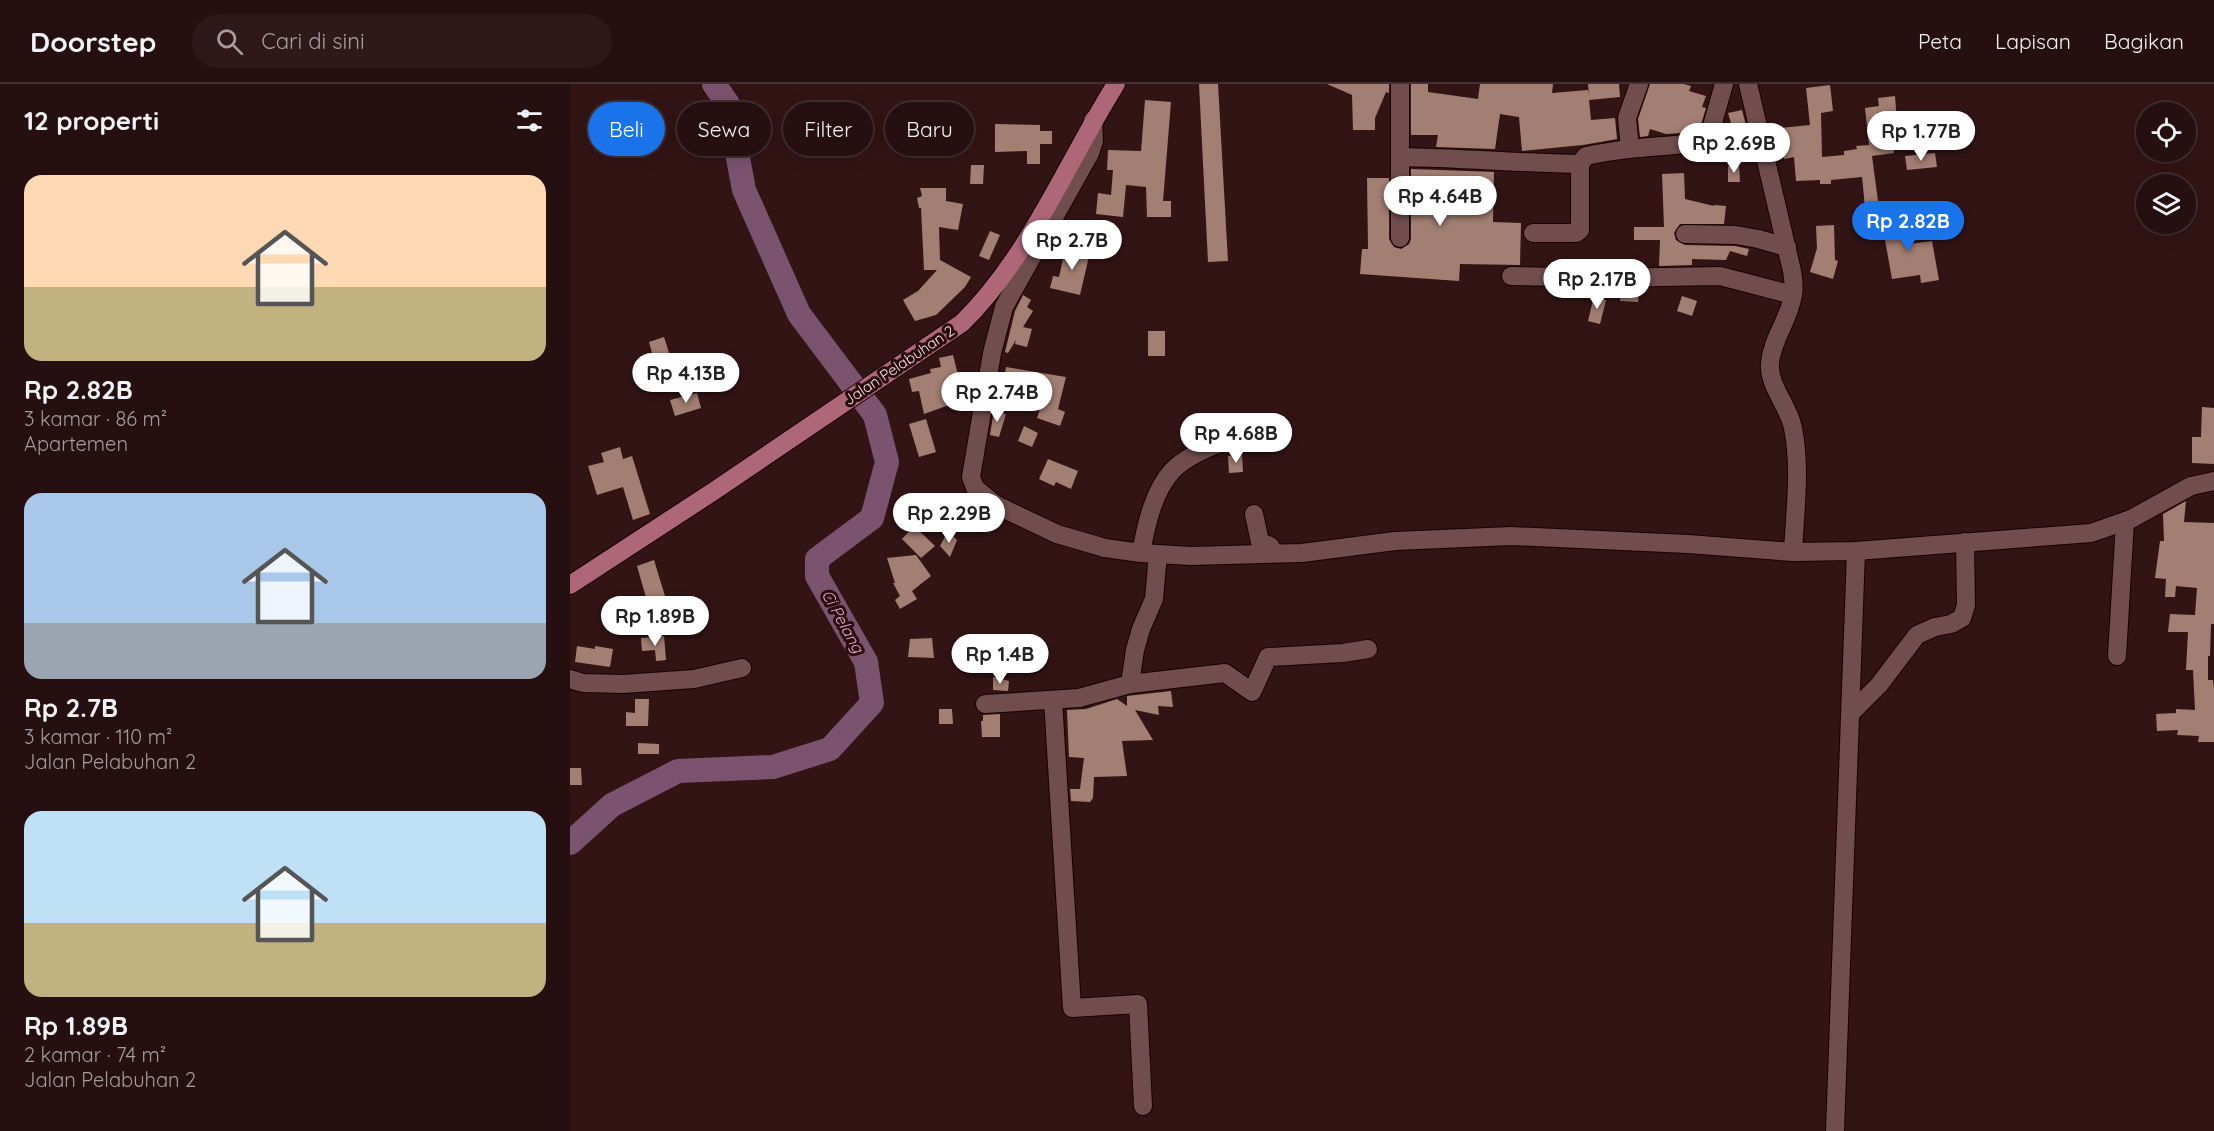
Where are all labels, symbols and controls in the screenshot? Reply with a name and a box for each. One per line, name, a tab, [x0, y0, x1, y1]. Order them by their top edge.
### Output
search box	[192, 14, 612, 68]
text: Doorstep	[30, 24, 156, 59]
icon: search	[213, 25, 246, 58]
text: Cari di sini	[261, 27, 365, 55]
text: Peta	[1918, 28, 1962, 54]
text: Lapisan	[1995, 28, 2071, 54]
text: Bagikan	[2104, 28, 2184, 54]
chip: Beli	[588, 102, 665, 156]
chip: Sewa	[677, 102, 771, 156]
chip: Filter	[783, 102, 873, 156]
chip: Baru	[885, 102, 974, 156]
map controls	[2136, 102, 2196, 234]
button: locate	[2136, 102, 2196, 162]
text: 12 properti	[24, 104, 159, 137]
icon: filters	[513, 104, 546, 137]
pin: Rp 1.77B	[1859, 111, 1983, 162]
text: Rp 1.77B	[1881, 118, 1961, 143]
pin: Rp 2.69B	[1672, 123, 1796, 174]
text: Rp 2.69B	[1692, 130, 1776, 155]
button: layers	[2136, 174, 2196, 234]
pin: Rp 4.64B	[1378, 176, 1502, 227]
text: Rp 4.64B	[1398, 183, 1482, 208]
pin: Rp 2.82B	[1846, 201, 1970, 252]
text: Rp 2.82B	[1866, 208, 1950, 233]
icon: home	[231, 214, 339, 322]
pin: Rp 2.7B	[1017, 220, 1127, 271]
text: Rp 2.7B	[1036, 227, 1108, 252]
pin: Rp 2.17B	[1535, 259, 1659, 310]
text: Rp 2.17B	[1557, 266, 1637, 291]
street label: Jalan Pelabuhan 2	[840, 321, 958, 409]
pin: Rp 4.13B	[624, 353, 748, 404]
text: Rp 4.13B	[646, 360, 726, 385]
pin: Rp 2.74B	[935, 372, 1059, 423]
text: Rp 2.82B	[24, 373, 133, 406]
text: Rp 2.74B	[955, 379, 1039, 404]
text: 3 kamar · 86 m²	[24, 406, 167, 431]
pin: Rp 4.68B	[1174, 413, 1298, 464]
text: Rp 4.68B	[1194, 420, 1278, 445]
text: Apartemen	[24, 431, 128, 456]
pin: Rp 2.29B	[887, 493, 1011, 544]
text: Rp 2.29B	[907, 500, 991, 525]
icon: home	[231, 532, 339, 640]
water label: Ci Pelang	[817, 586, 869, 657]
pin: Rp 1.89B	[593, 596, 717, 647]
text: Rp 1.89B	[615, 603, 695, 628]
pin: Rp 1.4B	[945, 634, 1055, 685]
text: Rp 1.4B	[966, 641, 1034, 666]
text: Rp 2.7B	[24, 691, 118, 724]
text: 3 kamar · 110 m²	[24, 724, 172, 749]
text: Jalan Pelabuhan 2	[24, 749, 196, 774]
icon: home	[231, 850, 339, 958]
text: Rp 1.89B	[24, 1009, 128, 1042]
text: 2 kamar · 74 m²	[24, 1042, 166, 1067]
text: Jalan Pelabuhan 2	[24, 1067, 196, 1092]

